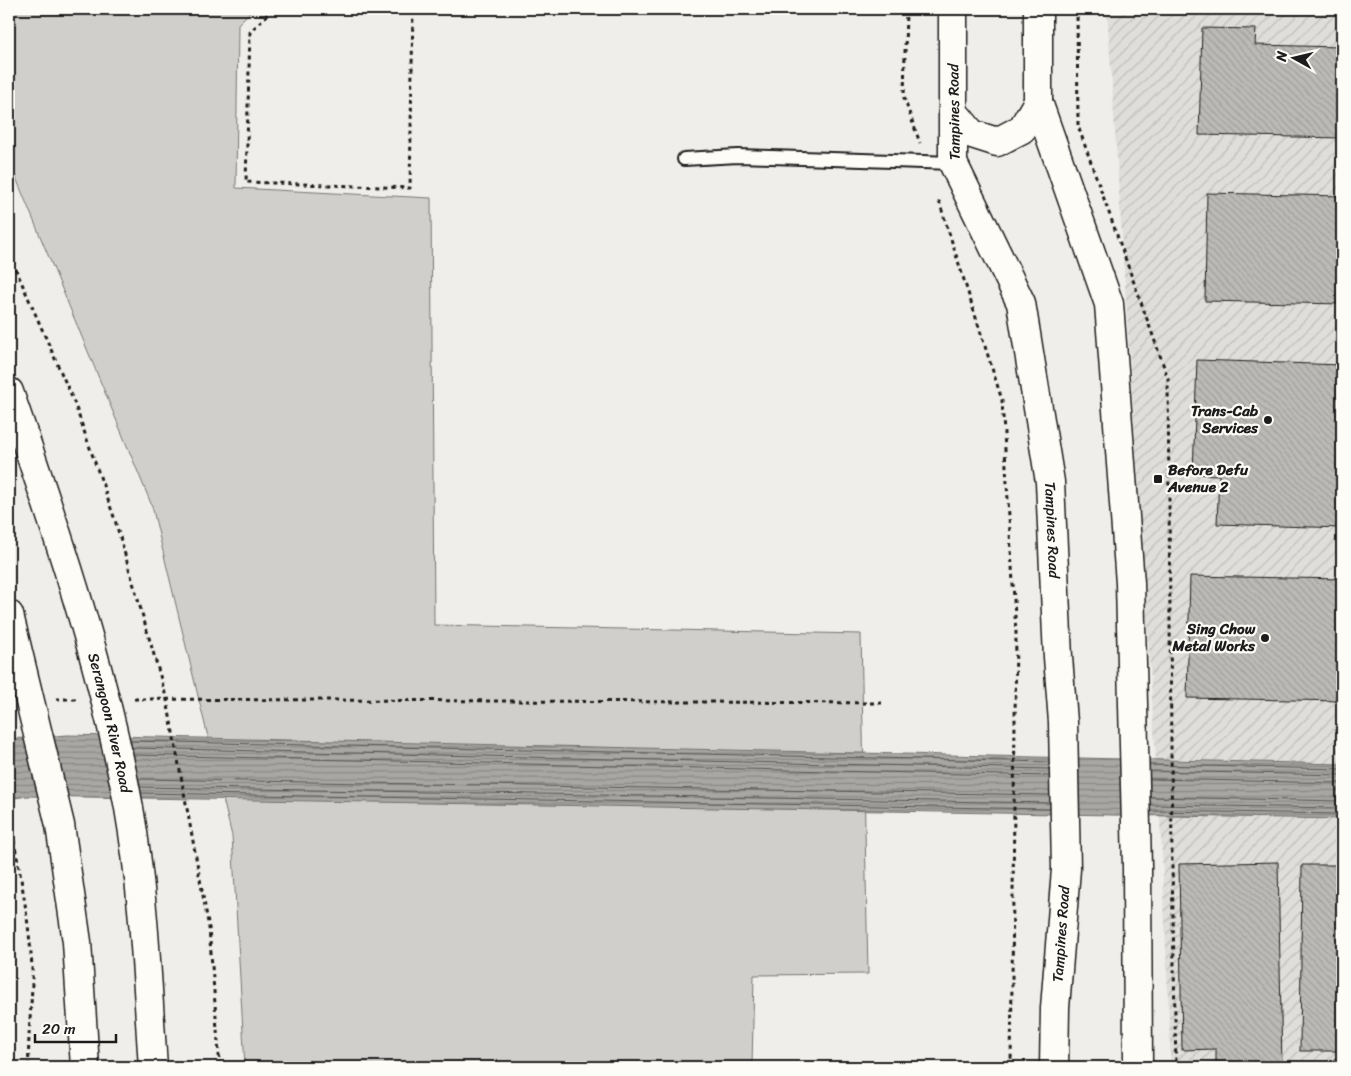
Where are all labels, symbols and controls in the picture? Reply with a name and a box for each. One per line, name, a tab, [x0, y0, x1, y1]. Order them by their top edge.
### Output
north arrow	[1268, 32, 1318, 82]
text: N	[1268, 49, 1295, 64]
street label: Tampines Road	[940, 62, 968, 160]
place label: Trans-Cab Services	[1191, 398, 1259, 441]
marker: Trans-Cab Services	[1262, 414, 1274, 426]
place label: Before Defu Avenue 2	[1167, 457, 1249, 500]
marker: Before Defu Avenue 2	[1152, 473, 1164, 485]
street label: Tampines Road	[1037, 481, 1067, 580]
place label: Sing Chow Metal Works	[1172, 616, 1256, 659]
marker: Sing Chow Metal Works	[1259, 632, 1271, 644]
street label: Serangoon River Road	[80, 650, 139, 796]
street label: Tampines Road	[1045, 884, 1077, 983]
scale bar	[35, 1011, 116, 1043]
text: 20 m	[42, 1016, 76, 1042]

